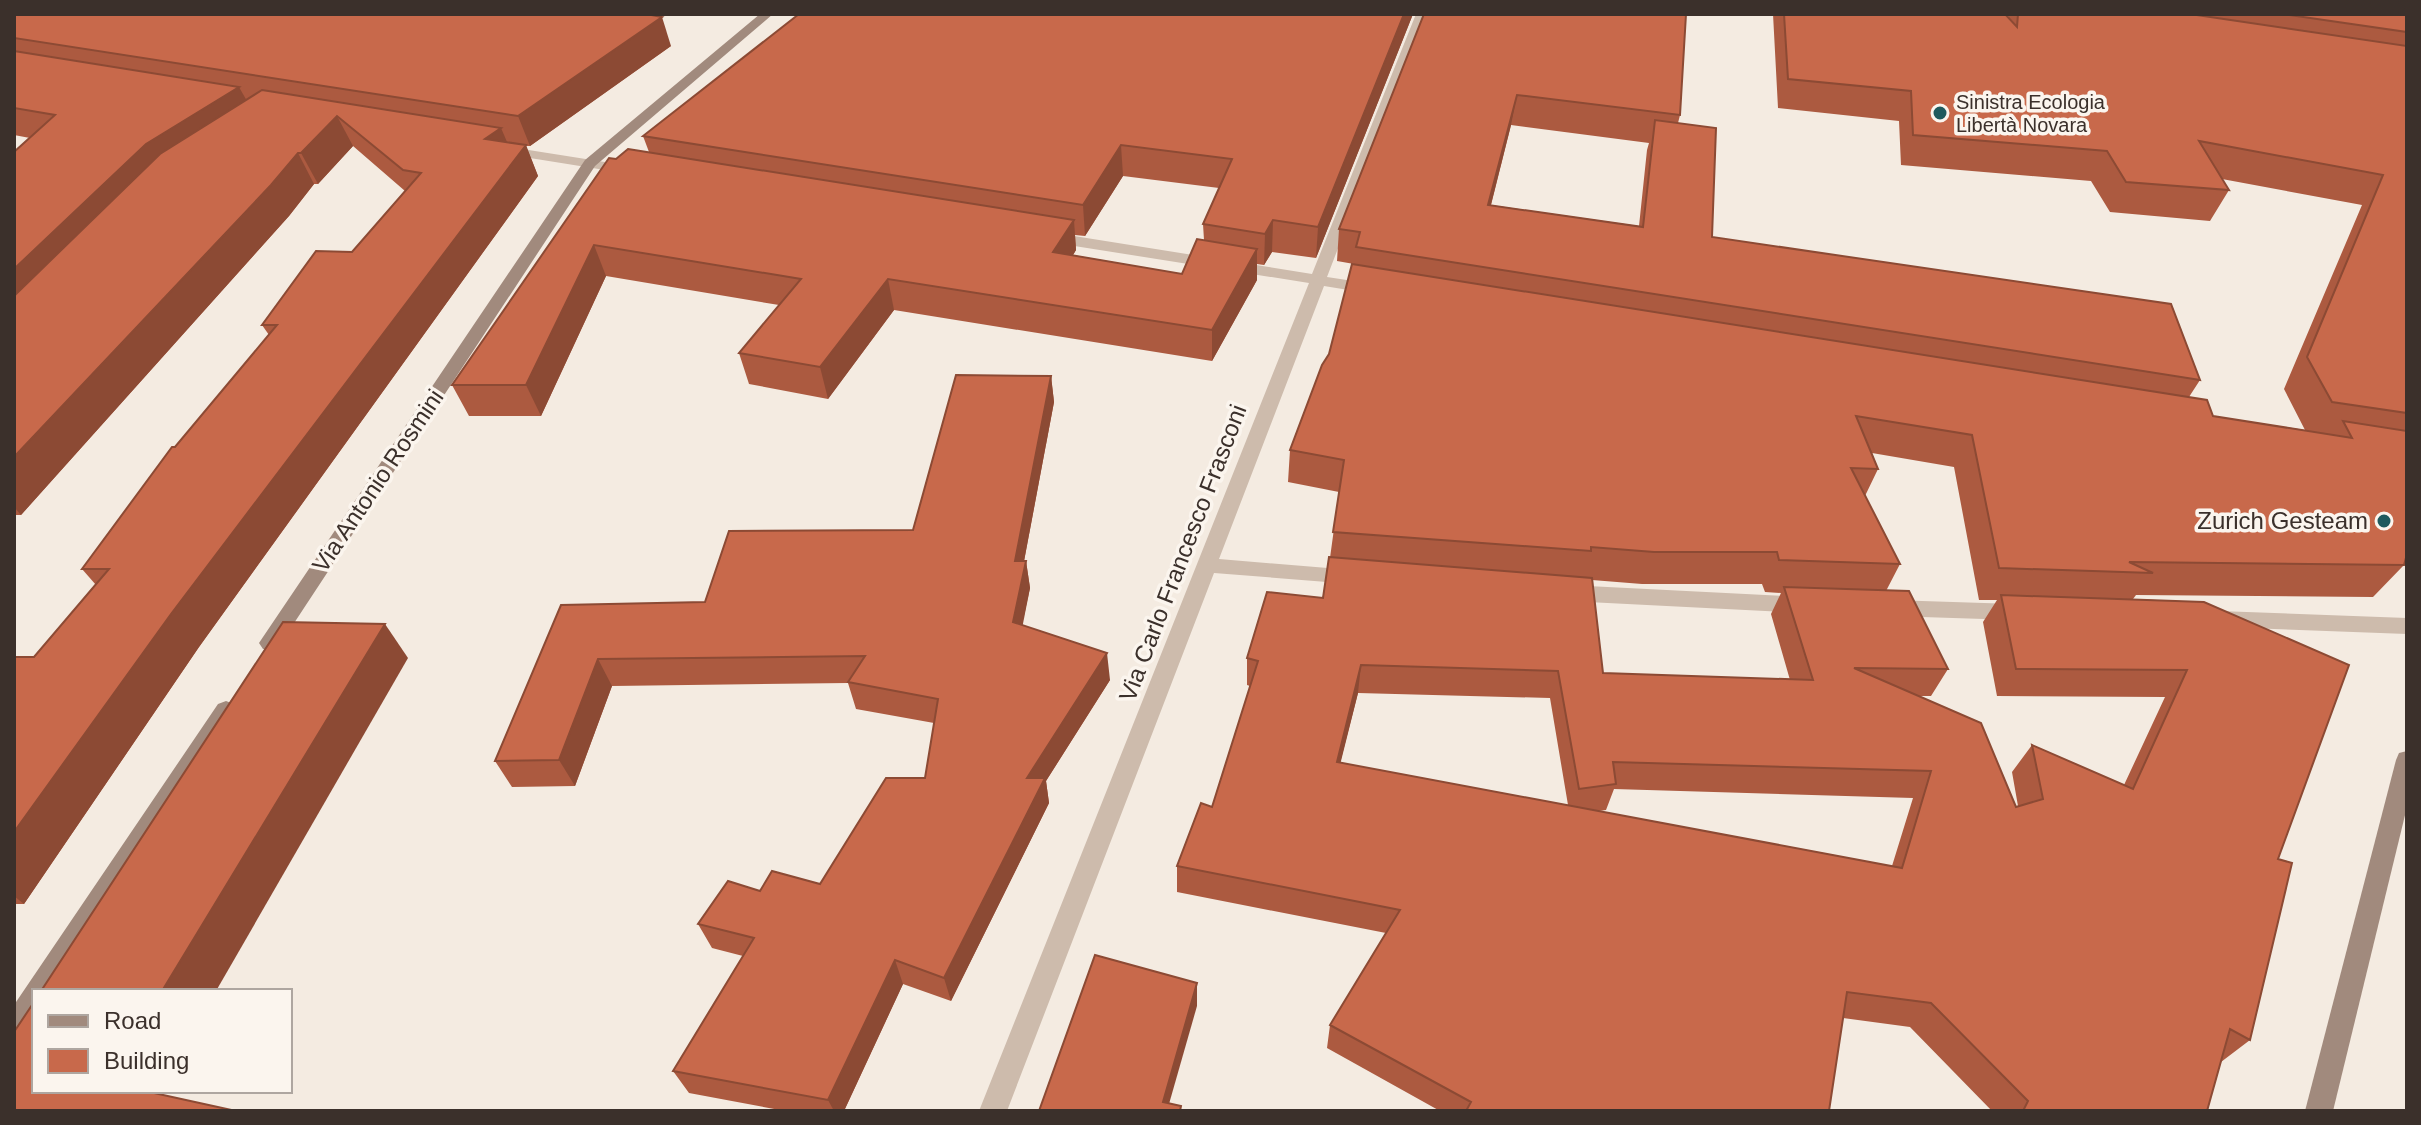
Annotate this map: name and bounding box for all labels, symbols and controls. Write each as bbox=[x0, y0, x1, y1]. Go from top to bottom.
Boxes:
place label: Sinistra Ecologia Libertà Novara bbox=[1956, 91, 2106, 136]
marker: Sinistra Ecologia Libertà Novara bbox=[1931, 104, 1949, 122]
street label: Via Antonio Rosmini bbox=[306, 384, 449, 577]
street label: Via Carlo Francesco Frasconi bbox=[1113, 401, 1252, 705]
place label: Zurich Gesteam bbox=[2197, 507, 2368, 534]
marker: Zurich Gesteam bbox=[2375, 512, 2393, 530]
legend bbox=[32, 989, 292, 1093]
text: Road bbox=[104, 1007, 161, 1034]
text: Building bbox=[104, 1047, 189, 1074]

